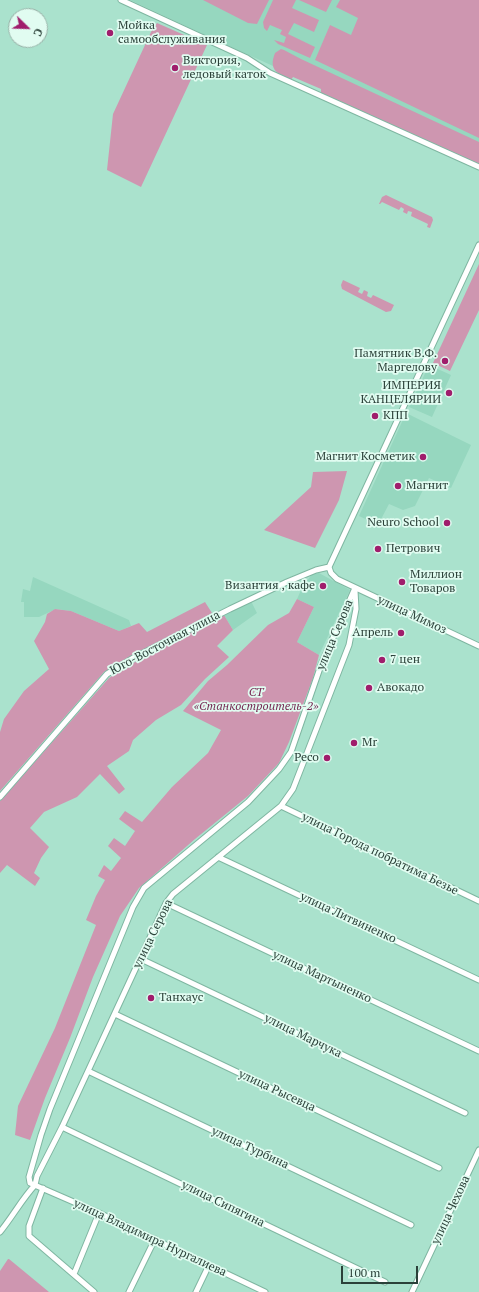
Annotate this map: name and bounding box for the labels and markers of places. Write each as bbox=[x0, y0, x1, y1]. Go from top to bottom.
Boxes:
place label: Мойка самообслуживания bbox=[118, 19, 226, 47]
marker: Мойка самообслуживания bbox=[105, 28, 115, 38]
place label: Виктория, ледовый каток bbox=[183, 54, 266, 82]
marker: Виктория, ледовый каток bbox=[170, 63, 180, 73]
place label: Памятник В.Ф. Маргелову bbox=[354, 347, 437, 375]
marker: Памятник В.Ф. Маргелову bbox=[440, 356, 450, 366]
place label: ИМПЕРИЯ КАНЦЕЛЯРИИ bbox=[360, 379, 441, 407]
marker: ИМПЕРИЯ КАНЦЕЛЯРИИ bbox=[444, 388, 454, 398]
place label: КПП bbox=[383, 409, 408, 423]
marker: КПП bbox=[370, 411, 380, 421]
place label: Магнит Косметик bbox=[316, 450, 415, 464]
marker: Магнит Косметик bbox=[418, 452, 428, 462]
place label: Магнит bbox=[406, 479, 448, 493]
marker: Магнит bbox=[393, 481, 403, 491]
place label: Neuro School bbox=[367, 516, 439, 530]
marker: Neuro School bbox=[442, 518, 452, 528]
place label: Петрович bbox=[386, 542, 440, 556]
marker: Петрович bbox=[373, 544, 383, 554]
place label: Миллион Товаров bbox=[410, 568, 462, 596]
marker: Миллион Товаров bbox=[397, 577, 407, 587]
place label: Византия , кафе bbox=[225, 579, 315, 593]
marker: Византия , кафе bbox=[318, 581, 328, 591]
place label: Апрель bbox=[352, 626, 393, 640]
marker: Апрель bbox=[396, 628, 406, 638]
place label: 7 цен bbox=[390, 653, 420, 667]
marker: 7 цен bbox=[377, 655, 387, 665]
place label: Авокадо bbox=[377, 681, 424, 695]
marker: Авокадо bbox=[364, 683, 374, 693]
place label: Mr bbox=[362, 736, 377, 750]
marker: Mr bbox=[349, 738, 359, 748]
place label: Ресо bbox=[294, 751, 319, 765]
marker: Ресо bbox=[322, 753, 332, 763]
place label: Танхаус bbox=[159, 991, 203, 1005]
marker: Танхаус bbox=[146, 993, 156, 1003]

